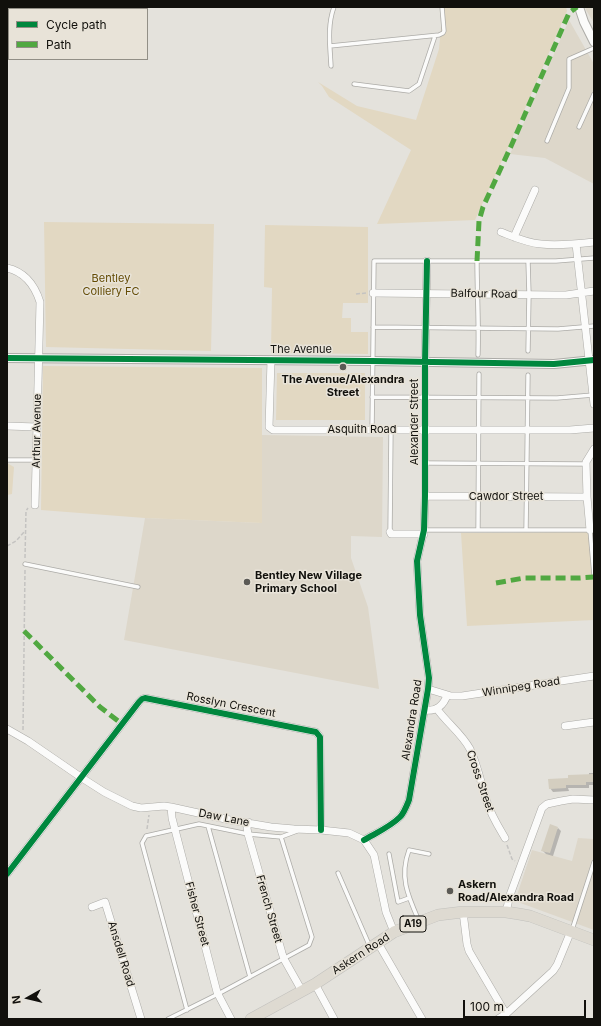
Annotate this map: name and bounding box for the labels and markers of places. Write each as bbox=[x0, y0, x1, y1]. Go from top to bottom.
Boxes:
marker: The Avenue/Alexandra Street bbox=[338, 362, 348, 372]
place label: The Avenue/Alexandra Street bbox=[282, 373, 404, 399]
place label: Bentley New Village Primary School bbox=[255, 569, 362, 595]
marker: Bentley New Village Primary School bbox=[242, 577, 252, 587]
place label: Askern Road/Alexandra Road bbox=[458, 878, 574, 904]
marker: Askern Road/Alexandra Road bbox=[445, 886, 455, 896]

